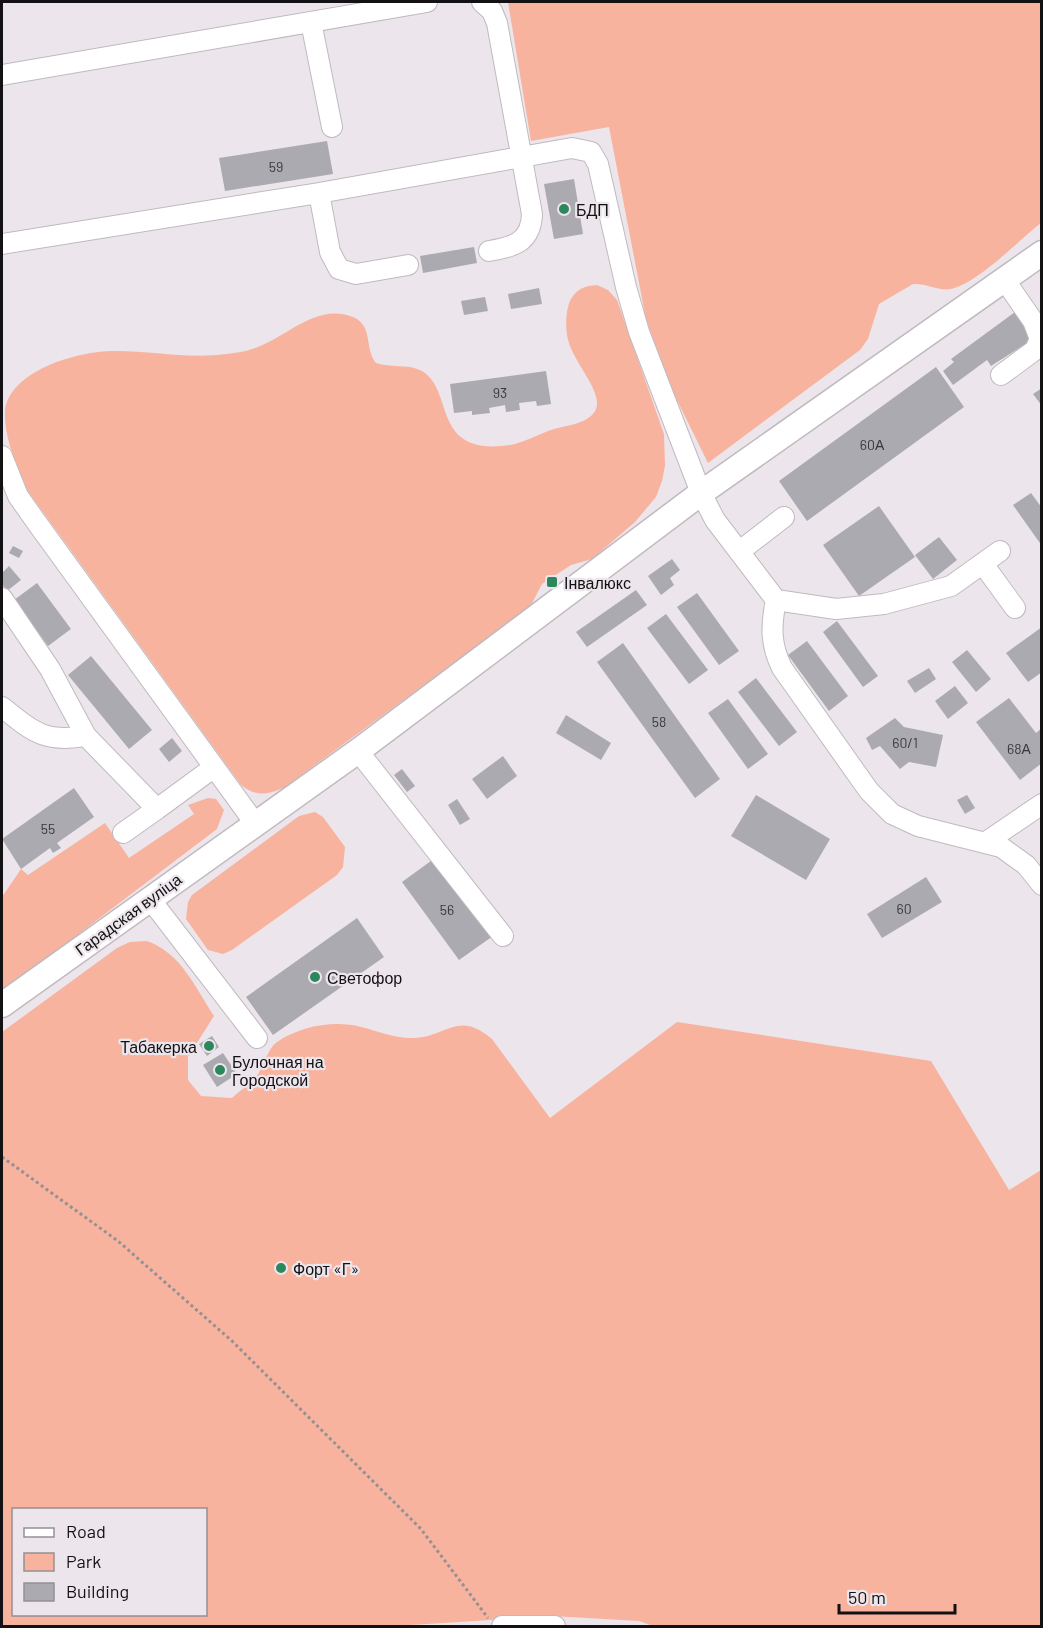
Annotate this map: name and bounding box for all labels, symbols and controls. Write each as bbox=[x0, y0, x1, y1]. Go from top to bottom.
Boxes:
house number: 59 bbox=[269, 158, 283, 175]
place label: БДП bbox=[576, 200, 609, 219]
marker: БДП bbox=[557, 202, 571, 216]
house number: 93 bbox=[493, 384, 507, 401]
house number: 60А bbox=[860, 436, 885, 453]
place label: Інвалюкс bbox=[564, 573, 631, 592]
marker: Інвалюкс bbox=[545, 575, 559, 589]
house number: 58 bbox=[652, 713, 666, 730]
house number: 60/1 bbox=[892, 734, 918, 751]
house number: 68А bbox=[1007, 740, 1032, 757]
house number: 55 bbox=[41, 820, 55, 837]
street label: Гарадская вуліца bbox=[71, 869, 185, 959]
house number: 60 bbox=[896, 900, 912, 917]
house number: 56 bbox=[440, 901, 454, 918]
place label: Светофор bbox=[327, 968, 402, 987]
marker: Светофор bbox=[308, 970, 322, 984]
place label: Табакерка bbox=[120, 1037, 197, 1056]
marker: Табакерка bbox=[202, 1039, 216, 1053]
place label: Булочная на Городской bbox=[232, 1052, 324, 1089]
marker: Булочная на Городской bbox=[213, 1063, 227, 1077]
place label: Форт «Г» bbox=[293, 1259, 359, 1278]
marker: Форт «Г» bbox=[274, 1261, 288, 1275]
legend bbox=[12, 1508, 207, 1616]
text: Road bbox=[66, 1520, 106, 1542]
text: Park bbox=[66, 1550, 101, 1572]
scale bar bbox=[839, 1577, 954, 1615]
text: Building bbox=[66, 1580, 129, 1602]
text: 50 m bbox=[848, 1586, 886, 1608]

